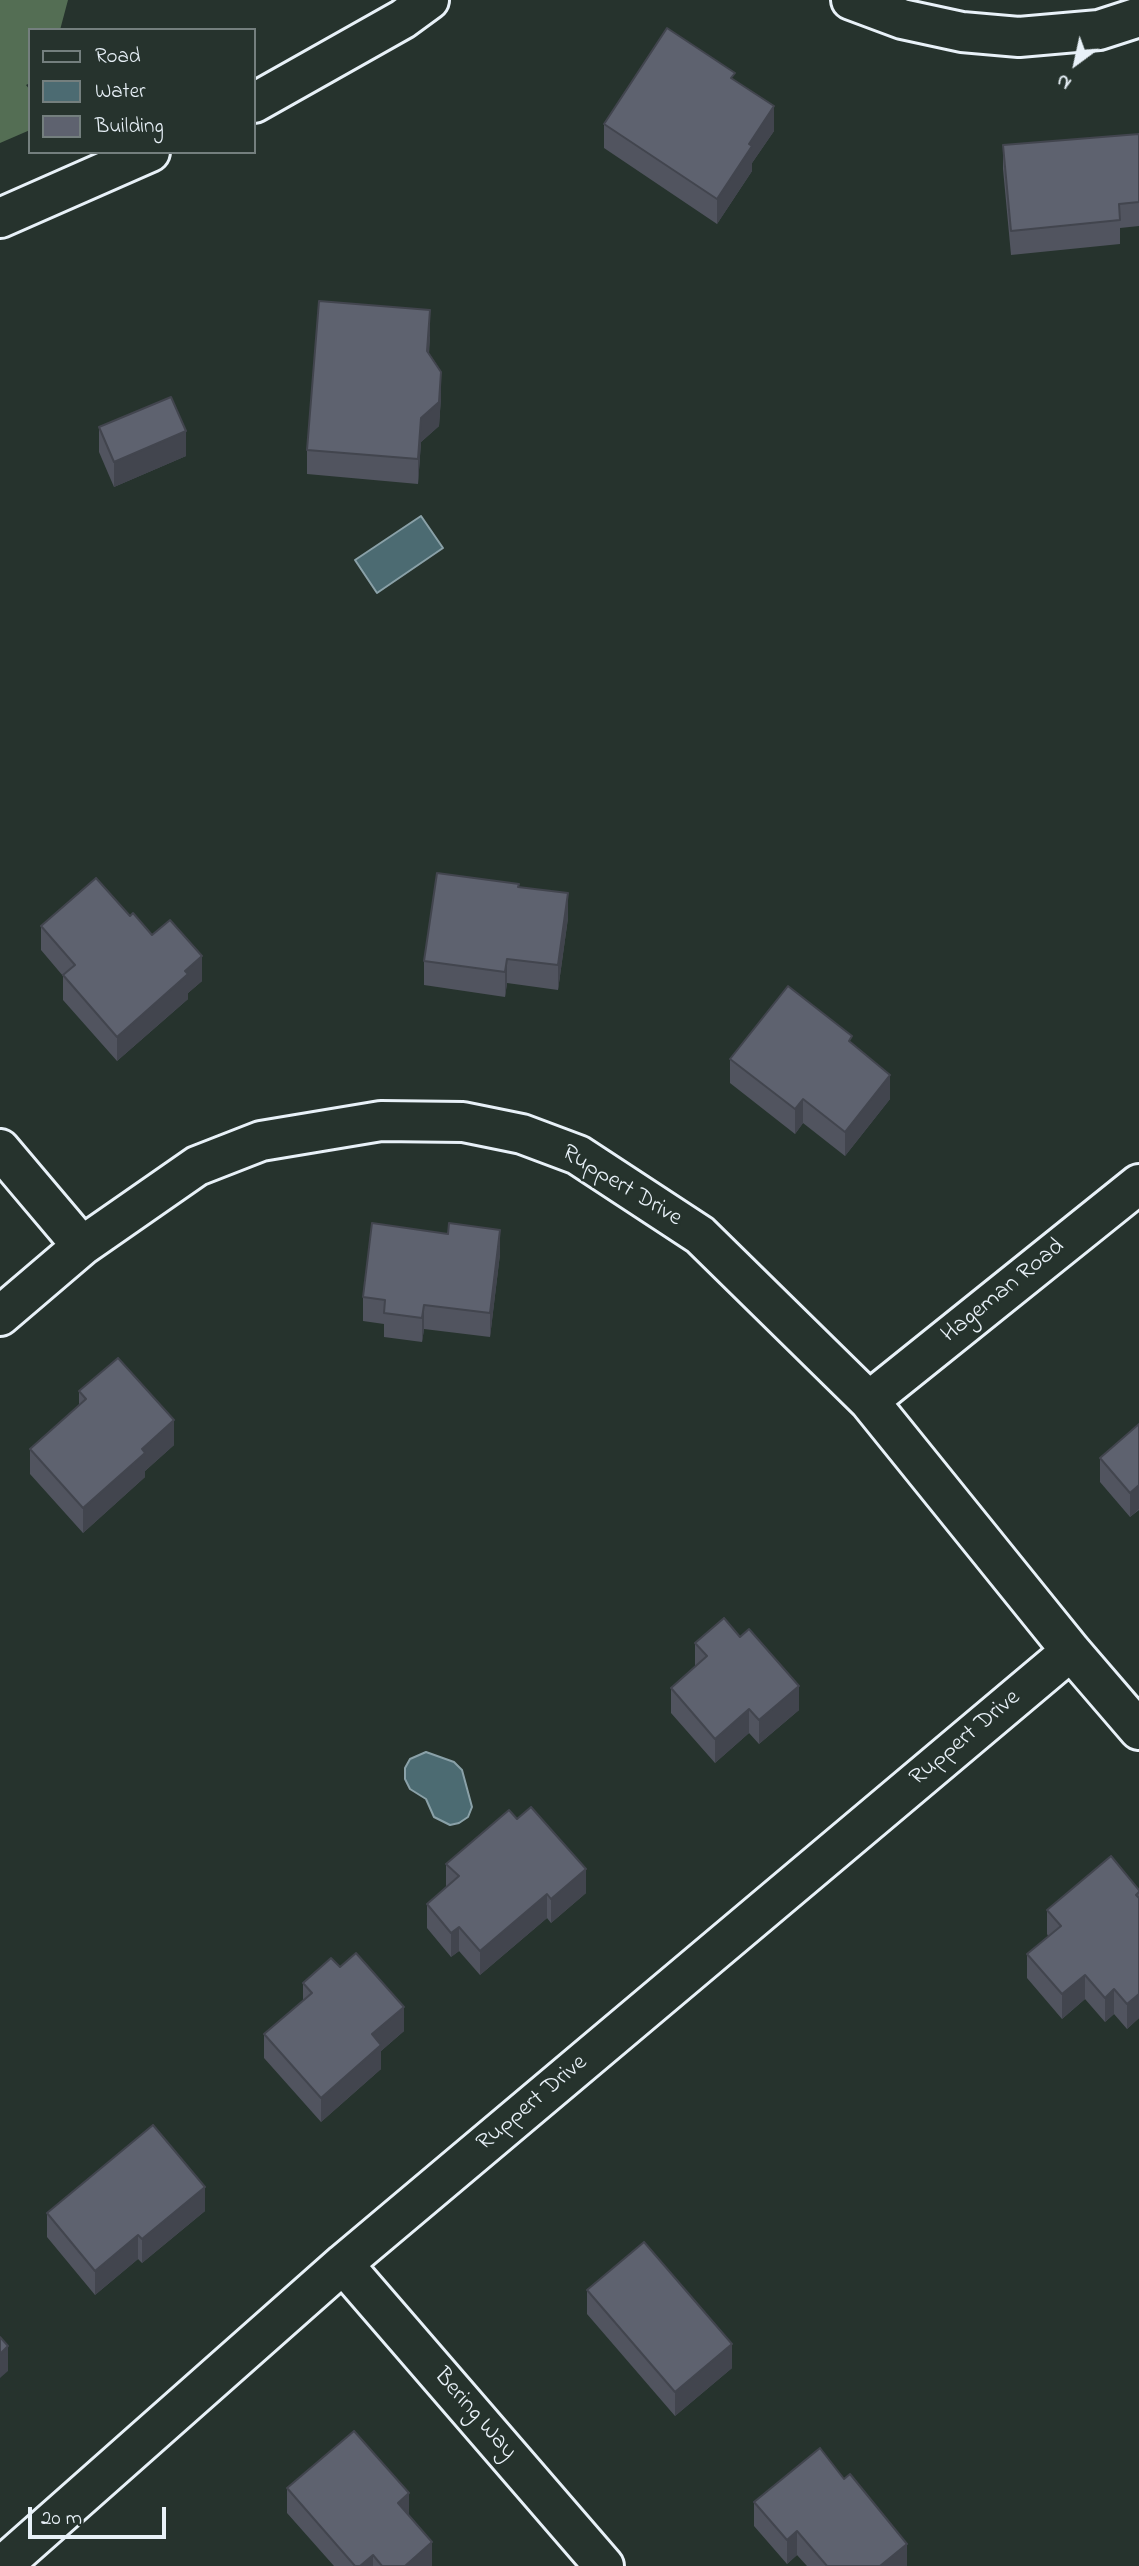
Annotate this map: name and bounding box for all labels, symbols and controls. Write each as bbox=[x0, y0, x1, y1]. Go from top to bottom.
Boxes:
legend bbox=[28, 28, 256, 154]
north arrow bbox=[1041, 28, 1111, 98]
text: Road bbox=[95, 42, 141, 72]
text: N bbox=[1052, 66, 1077, 96]
text: Water bbox=[95, 77, 146, 107]
text: Building bbox=[95, 112, 164, 142]
street label: Ruppert Drive bbox=[556, 1140, 686, 1234]
street label: Hageman Road bbox=[937, 1234, 1071, 1350]
street label: Ruppert Drive bbox=[905, 1684, 1027, 1794]
street label: Ruppert Drive bbox=[472, 2049, 594, 2159]
street label: Bering Way bbox=[426, 2363, 522, 2467]
scale bar bbox=[32, 2492, 170, 2536]
text: 20 m bbox=[41, 2504, 82, 2534]

